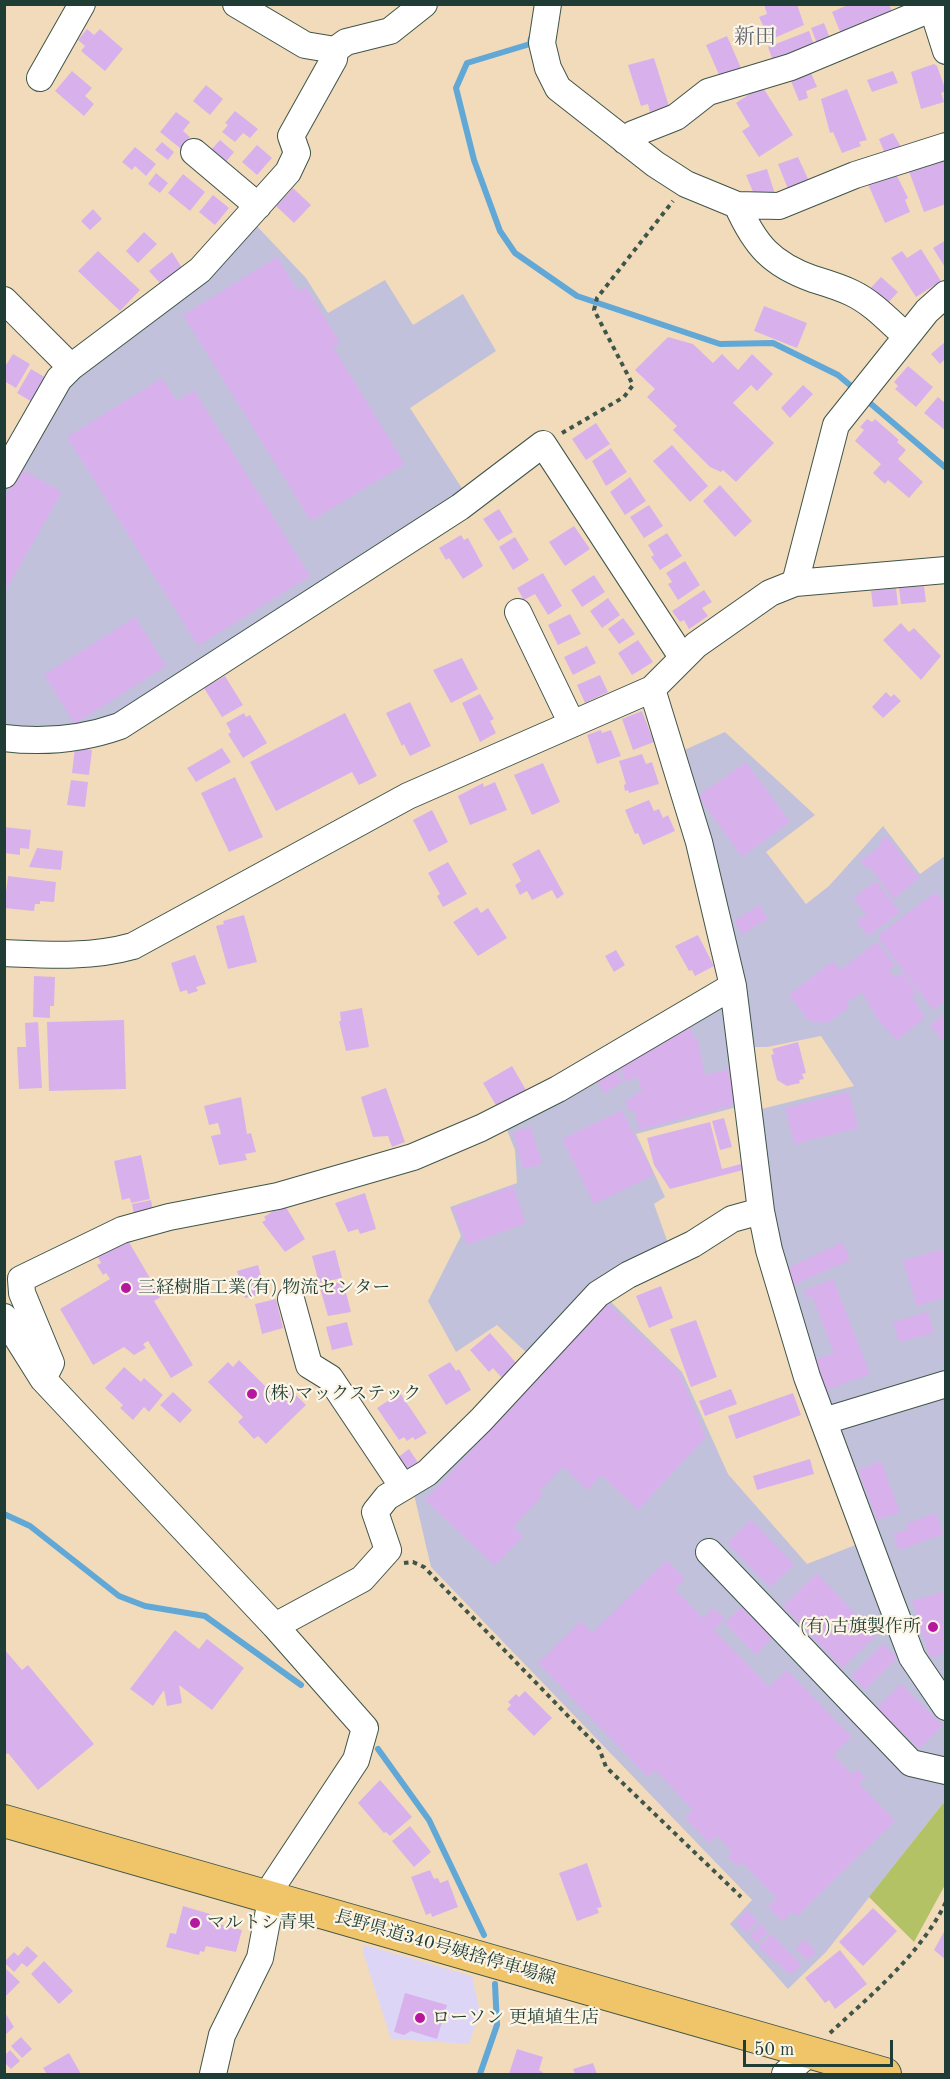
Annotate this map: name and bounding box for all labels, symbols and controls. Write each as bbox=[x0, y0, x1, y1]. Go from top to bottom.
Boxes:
district label: 新田 bbox=[734, 24, 776, 50]
place label: 三経樹脂工業(有) 物流センター bbox=[138, 1277, 390, 1299]
marker: 三経樹脂工業(有) 物流センター bbox=[119, 1281, 133, 1295]
place label: (株)マックステック bbox=[264, 1383, 421, 1405]
marker: (株)マックステック bbox=[245, 1387, 259, 1401]
place label: (有)古旗製作所 bbox=[800, 1616, 921, 1638]
marker: (有)古旗製作所 bbox=[926, 1620, 940, 1634]
street label: 長野県道340号姨捨停車場線 bbox=[332, 1906, 558, 1990]
place label: マルトシ青果 bbox=[207, 1912, 315, 1934]
marker: マルトシ青果 bbox=[188, 1916, 202, 1930]
place label: ローソン 更埴埴生店 bbox=[432, 2007, 599, 2029]
marker: ローソン 更埴埴生店 bbox=[413, 2011, 427, 2025]
scale bar bbox=[746, 2028, 896, 2066]
text: 50 m bbox=[754, 2041, 794, 2059]

